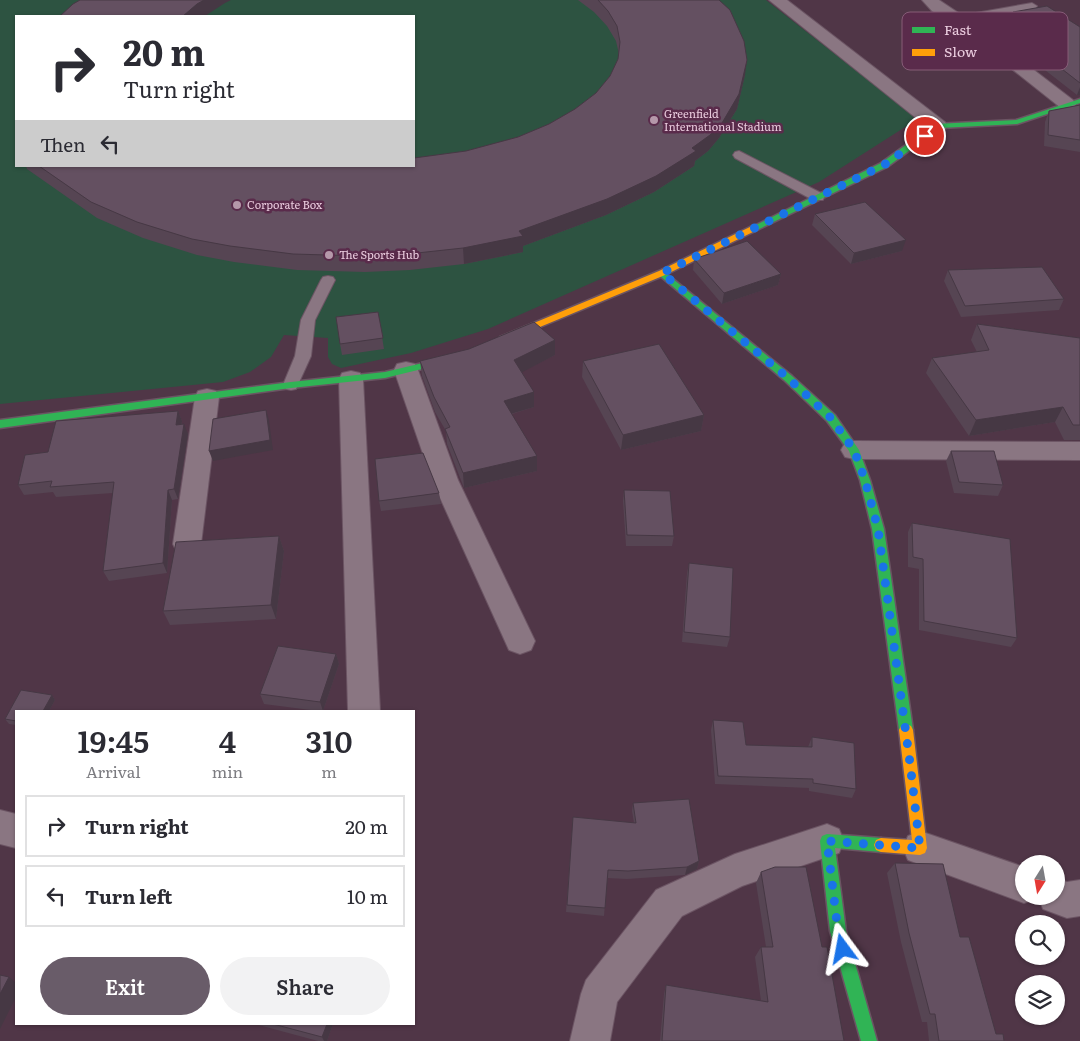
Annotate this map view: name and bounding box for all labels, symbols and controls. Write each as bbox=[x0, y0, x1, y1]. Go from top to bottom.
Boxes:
legend bbox=[902, 12, 1068, 70]
text: Fast bbox=[944, 19, 972, 39]
text: 20 m bbox=[123, 25, 205, 77]
icon: right bbox=[40, 35, 105, 100]
text: Slow bbox=[944, 41, 977, 61]
text: Turn right bbox=[123, 72, 235, 105]
place label: Greenfield International Stadium bbox=[664, 105, 782, 134]
marker: Greenfield International Stadium bbox=[648, 114, 660, 126]
pin bbox=[904, 115, 946, 157]
icon: arrive bbox=[911, 122, 939, 150]
text: Then bbox=[40, 130, 86, 158]
icon: left bbox=[96, 130, 124, 158]
place label: Corporate Box bbox=[247, 196, 323, 212]
marker: Corporate Box bbox=[231, 199, 243, 211]
place label: The Sports Hub bbox=[339, 246, 419, 262]
marker: The Sports Hub bbox=[323, 249, 335, 261]
text: 19:45 bbox=[78, 718, 149, 762]
text: 4 bbox=[219, 718, 236, 762]
text: 310 bbox=[306, 718, 352, 762]
text: Arrival bbox=[86, 759, 141, 783]
text: min bbox=[212, 759, 243, 783]
text: m bbox=[321, 759, 337, 783]
icon: right bbox=[42, 812, 70, 840]
text: Turn right bbox=[85, 812, 189, 840]
text: 20 m bbox=[345, 812, 388, 840]
north arrow bbox=[1015, 855, 1065, 905]
map controls bbox=[1015, 855, 1065, 1025]
icon: left bbox=[42, 882, 70, 910]
text: Turn left bbox=[85, 882, 172, 910]
text: 10 m bbox=[347, 882, 388, 910]
button: search bbox=[1015, 915, 1065, 965]
position arrow bbox=[816, 922, 868, 974]
button: Exit bbox=[40, 957, 210, 1015]
button: Share bbox=[220, 957, 390, 1015]
button: layers bbox=[1015, 975, 1065, 1025]

